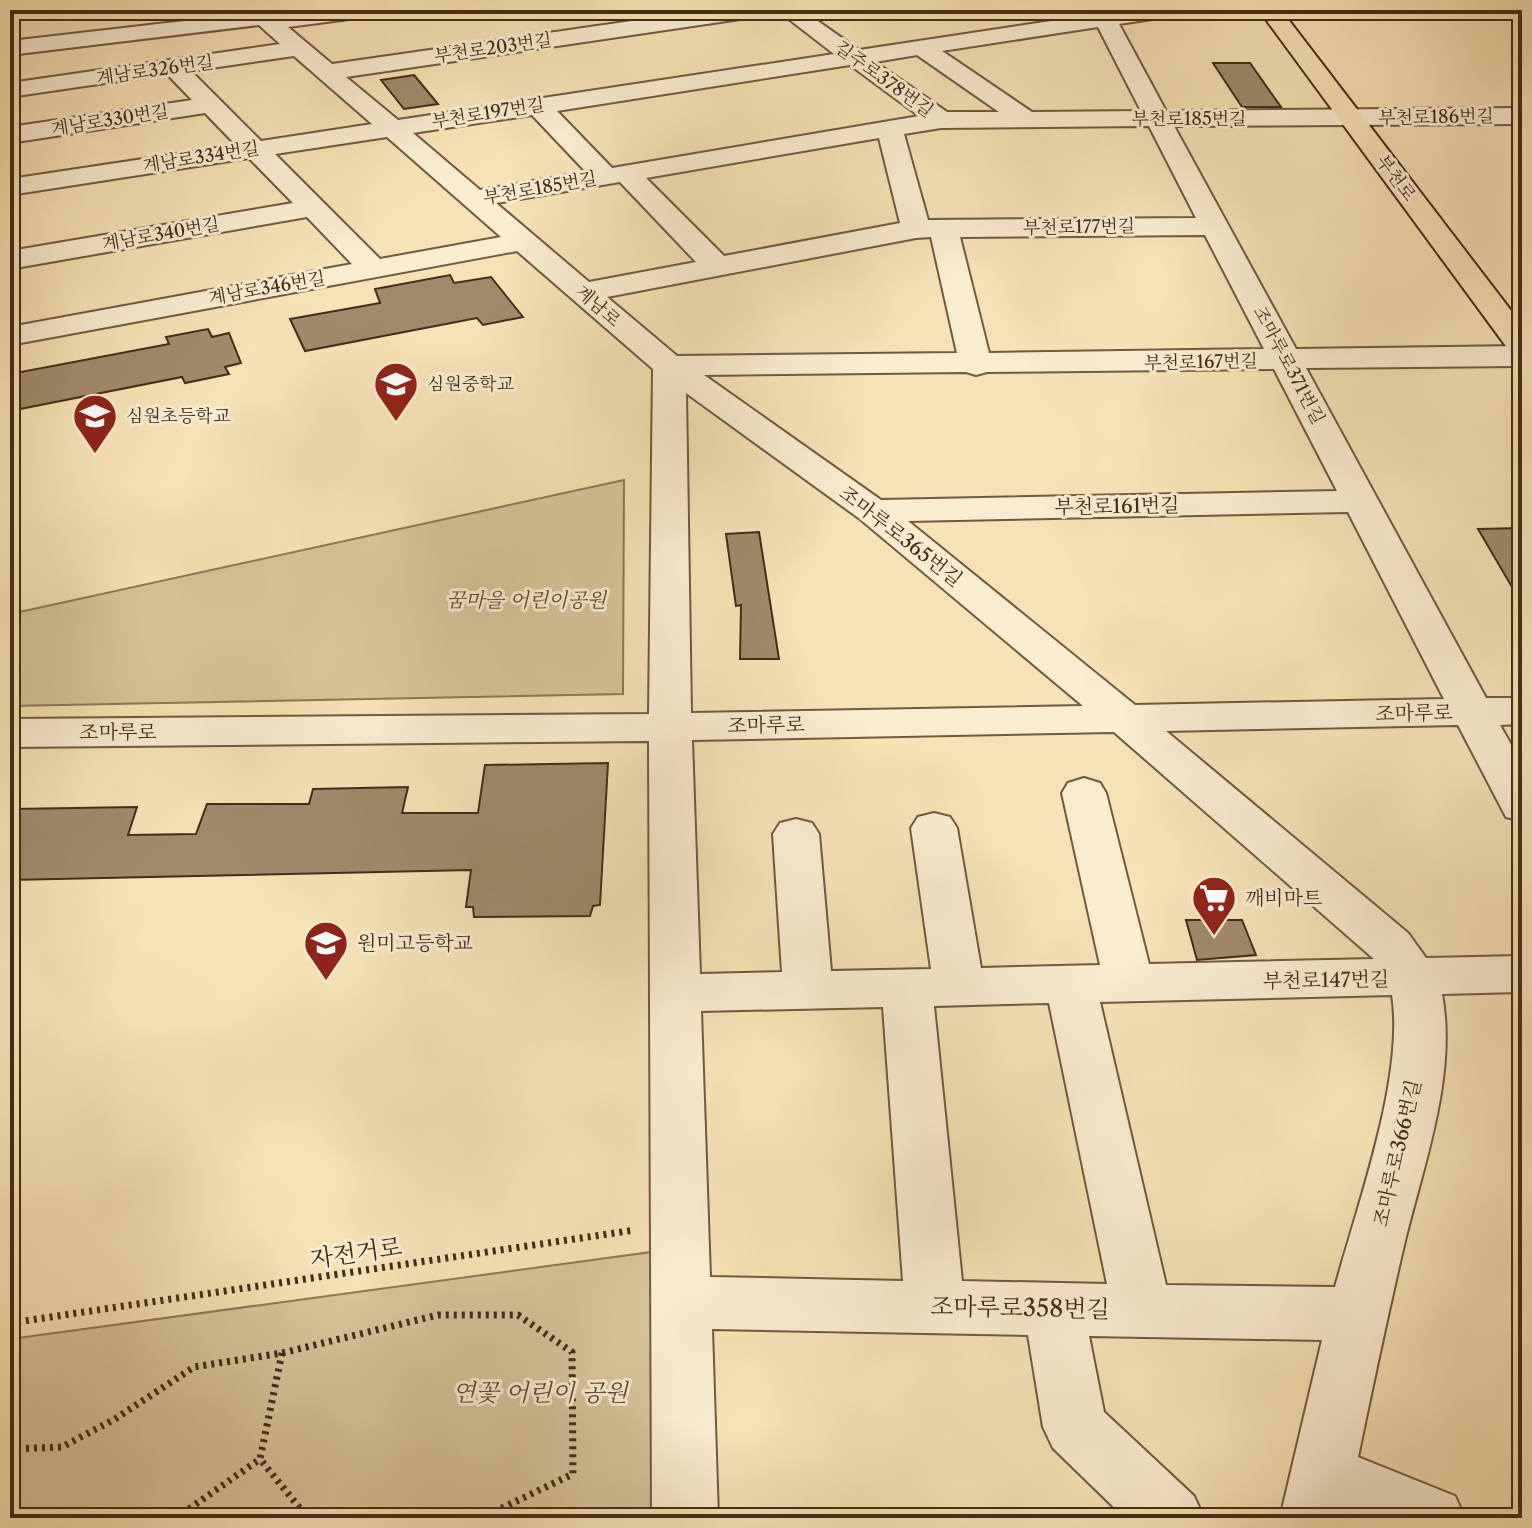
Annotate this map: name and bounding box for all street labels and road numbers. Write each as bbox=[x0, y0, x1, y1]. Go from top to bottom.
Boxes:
street label: 부천로203번길 bbox=[433, 29, 553, 67]
street label: 길주로378번길 bbox=[830, 36, 938, 122]
street label: 계남로326번길 bbox=[95, 51, 215, 89]
street label: 부천로197번길 bbox=[430, 93, 546, 133]
street label: 계남로330번길 bbox=[50, 100, 170, 140]
street label: 부천로186번길 bbox=[1378, 105, 1494, 129]
street label: 부천로185번길 bbox=[1132, 108, 1246, 130]
street label: 계남로334번길 bbox=[141, 137, 261, 177]
street label: 부천로 bbox=[1372, 151, 1420, 205]
street label: 부천로185번길 bbox=[481, 167, 599, 209]
street label: 계남로340번길 bbox=[101, 213, 221, 255]
street label: 부천로177번길 bbox=[1023, 215, 1135, 239]
street label: 계남로346번길 bbox=[207, 267, 327, 309]
street label: 계남로 bbox=[571, 281, 625, 331]
street label: 조마루로371번길 bbox=[1249, 302, 1329, 428]
street label: 부천로167번길 bbox=[1144, 350, 1258, 374]
street label: 조마루로365번길 bbox=[835, 481, 967, 591]
street label: 부천로161번길 bbox=[1054, 493, 1180, 519]
street label: 조마루로 bbox=[1375, 700, 1453, 726]
street label: 조마루로 bbox=[727, 712, 805, 738]
street label: 조마루로 bbox=[79, 720, 157, 744]
street label: 부천로147번길 bbox=[1263, 967, 1389, 993]
street label: 조마루로366번길 bbox=[1368, 1077, 1426, 1229]
street label: 자전거로 bbox=[308, 1232, 404, 1273]
street label: 조마루로358번길 bbox=[930, 1291, 1110, 1324]

